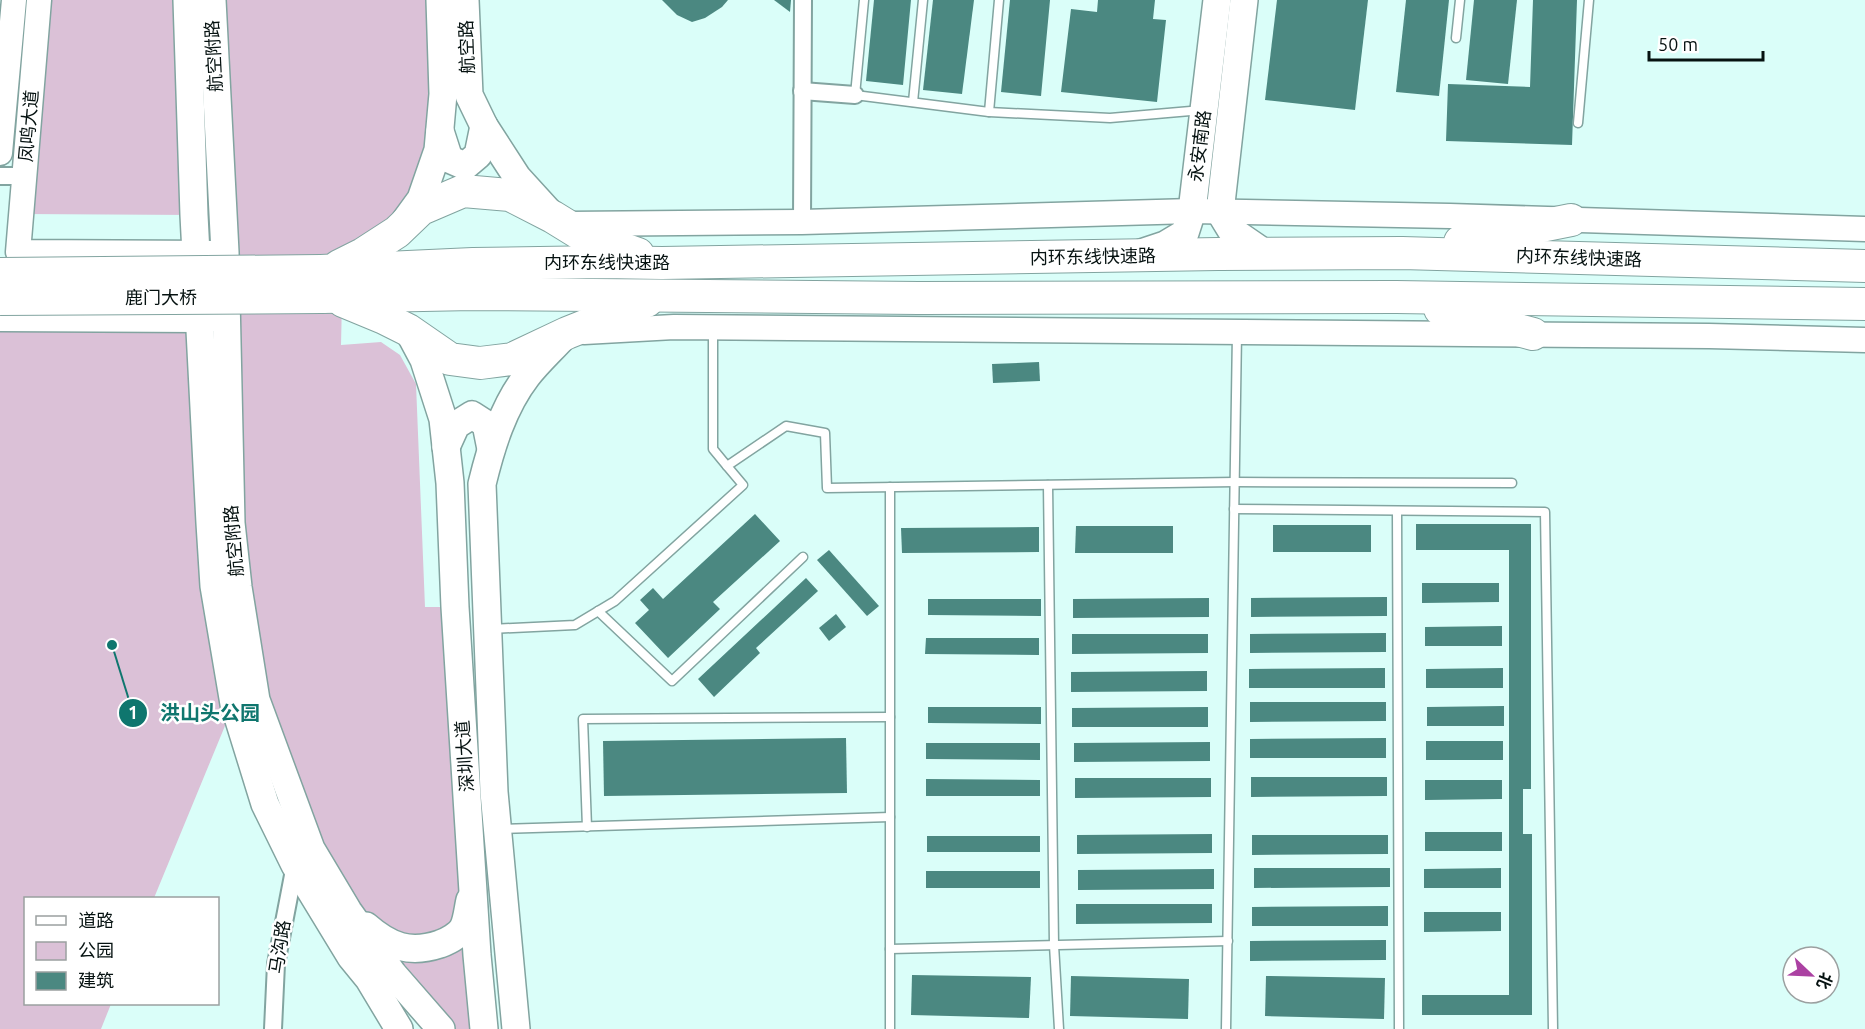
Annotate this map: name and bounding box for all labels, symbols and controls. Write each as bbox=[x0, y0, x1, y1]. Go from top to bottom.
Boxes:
street label: 航空附路 bbox=[201, 20, 225, 93]
street label: 航空路 bbox=[455, 20, 477, 74]
scale bar bbox=[1649, 24, 1763, 62]
text: 50 m bbox=[1658, 34, 1698, 54]
street label: 凤鸣大道 bbox=[15, 89, 41, 163]
street label: 永安南路 bbox=[1185, 109, 1213, 183]
street label: 内环东线快速路 bbox=[1030, 245, 1156, 267]
street label: 内环东线快速路 bbox=[1516, 245, 1642, 269]
street label: 内环东线快速路 bbox=[544, 252, 670, 272]
street label: 鹿门大桥 bbox=[125, 287, 197, 307]
street label: 航空附路 bbox=[220, 504, 246, 578]
callout: 洪山头公园 bbox=[118, 694, 272, 732]
text: 洪山头公园 bbox=[160, 701, 260, 724]
text: 1 bbox=[128, 702, 138, 722]
street label: 深圳大道 bbox=[452, 719, 476, 793]
legend bbox=[24, 897, 219, 1005]
text: 道路 bbox=[78, 910, 114, 930]
street label: 马沟路 bbox=[265, 919, 293, 975]
text: 公园 bbox=[78, 940, 114, 960]
north arrow bbox=[1781, 945, 1841, 1005]
text: 建筑 bbox=[78, 970, 114, 990]
text: 北 bbox=[1813, 970, 1836, 992]

